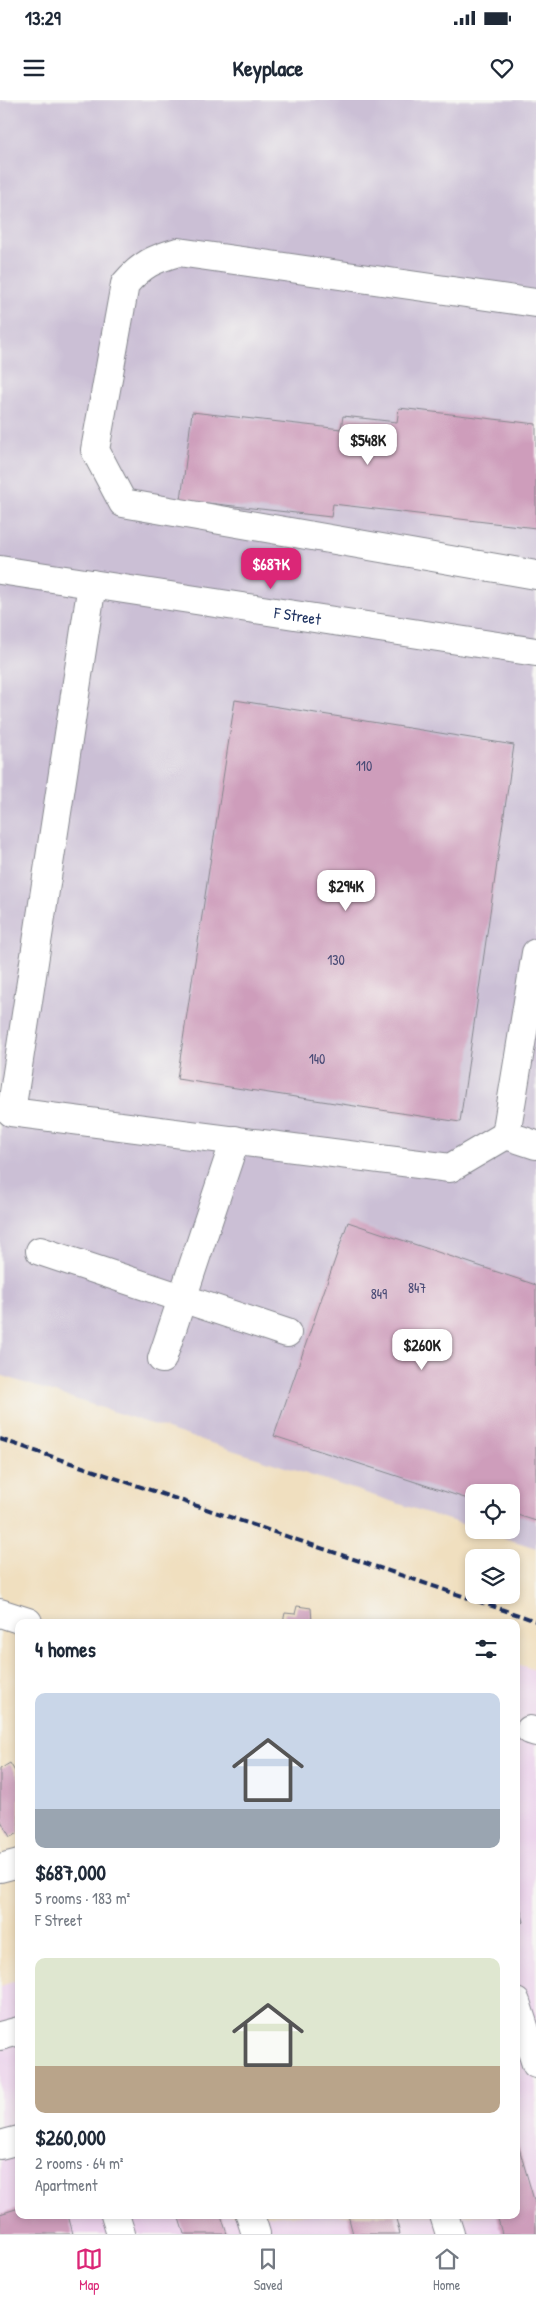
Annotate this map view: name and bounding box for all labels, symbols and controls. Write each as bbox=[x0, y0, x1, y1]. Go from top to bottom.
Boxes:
text: 13:29 bbox=[25, 5, 61, 31]
text: Keyplace bbox=[233, 53, 303, 83]
icon: menu bbox=[20, 54, 48, 82]
icon: heart bbox=[488, 54, 516, 82]
pin: $548K bbox=[333, 424, 403, 466]
text: $548K bbox=[350, 429, 386, 451]
pin: $687K bbox=[236, 548, 306, 590]
text: $687K bbox=[252, 553, 290, 575]
street label: F Street bbox=[272, 601, 323, 630]
house number: 110 bbox=[356, 756, 372, 775]
pin: $294K bbox=[311, 870, 381, 912]
text: $294K bbox=[328, 875, 364, 897]
house number: 130 bbox=[327, 950, 345, 969]
house number: 140 bbox=[309, 1049, 325, 1068]
house number: 847 bbox=[408, 1278, 426, 1297]
house number: 849 bbox=[371, 1284, 387, 1303]
pin: $260K bbox=[387, 1328, 457, 1371]
text: $260K bbox=[403, 1334, 441, 1356]
map controls bbox=[465, 1484, 520, 1604]
button: locate bbox=[465, 1484, 520, 1539]
button: layers bbox=[465, 1549, 520, 1604]
text: 4 homes bbox=[35, 1635, 96, 1664]
icon: filters bbox=[472, 1635, 500, 1663]
icon: home bbox=[223, 1725, 313, 1815]
text: $687,000 bbox=[35, 1858, 106, 1887]
text: 5 rooms · 183 m² bbox=[35, 1887, 130, 1909]
text: F Street bbox=[35, 1909, 82, 1931]
icon: home bbox=[223, 1990, 313, 2080]
text: $260,000 bbox=[35, 2123, 106, 2152]
text: 2 rooms · 64 m² bbox=[35, 2152, 123, 2174]
text: Apartment bbox=[35, 2174, 98, 2196]
tab: Map bbox=[75, 2245, 103, 2294]
tab: Saved bbox=[254, 2245, 282, 2294]
tab: Home bbox=[433, 2245, 461, 2294]

